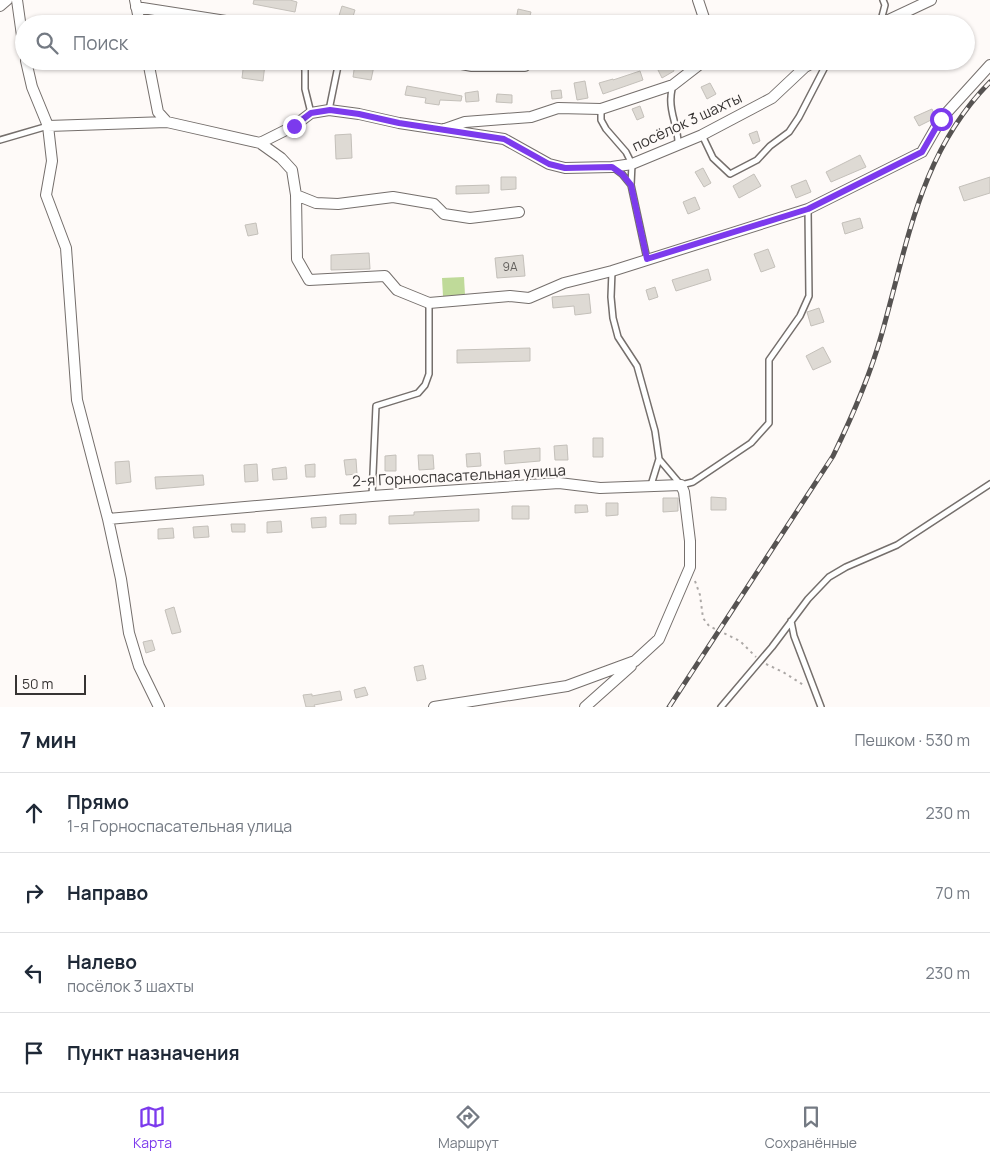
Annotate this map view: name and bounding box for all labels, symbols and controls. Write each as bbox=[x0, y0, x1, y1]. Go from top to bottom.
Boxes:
search box bbox=[15, 15, 975, 70]
icon: search bbox=[33, 29, 61, 57]
text: Поиск bbox=[73, 30, 128, 56]
street label: посёлок 3 шахты bbox=[628, 87, 745, 156]
route start bbox=[930, 108, 953, 131]
route end bbox=[283, 115, 306, 138]
house number: 9А bbox=[502, 258, 518, 275]
street label: 2-я Горноспасательная улица bbox=[352, 459, 566, 492]
scale bar bbox=[15, 672, 86, 695]
text: 50 m bbox=[22, 674, 53, 693]
text: 7 мин bbox=[20, 726, 76, 754]
text: Пешком · 530 m bbox=[855, 729, 970, 751]
text: Прямо bbox=[67, 789, 129, 815]
icon: ahead bbox=[20, 799, 48, 827]
text: 230 m bbox=[926, 802, 970, 824]
text: 1-я Горноспасательная улица bbox=[67, 815, 292, 837]
icon: right bbox=[20, 879, 48, 907]
text: Направо bbox=[67, 880, 148, 906]
text: 70 m bbox=[935, 882, 970, 904]
text: Налево bbox=[67, 949, 137, 975]
icon: left bbox=[20, 959, 48, 987]
text: 230 m bbox=[926, 962, 970, 984]
text: посёлок 3 шахты bbox=[67, 975, 194, 997]
icon: arrive bbox=[20, 1039, 48, 1067]
text: Пункт назначения bbox=[67, 1040, 240, 1066]
tab: Карта bbox=[133, 1103, 172, 1152]
tab: Маршрут bbox=[438, 1103, 499, 1152]
tab: Сохранённые bbox=[765, 1103, 857, 1152]

